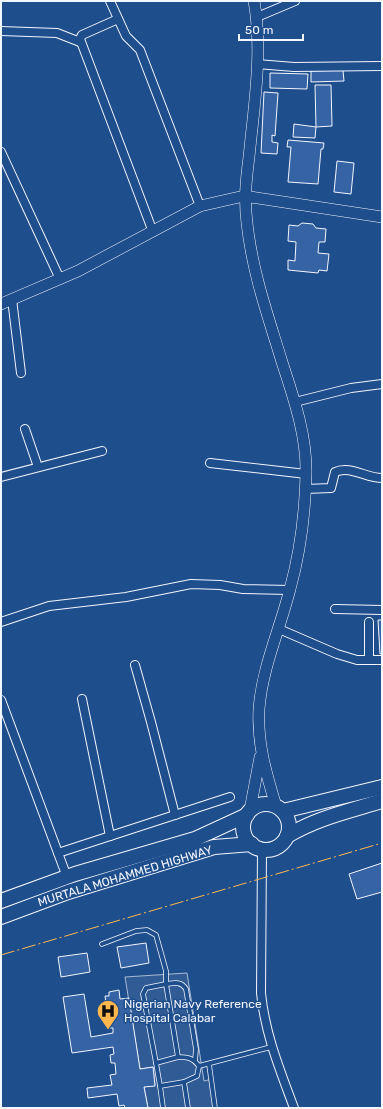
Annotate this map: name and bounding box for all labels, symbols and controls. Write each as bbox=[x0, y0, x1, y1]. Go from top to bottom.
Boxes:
scale bar bbox=[239, 16, 303, 42]
text: 50 m bbox=[245, 23, 273, 37]
street label: MURTALA MOHAMMED HIGHWAY bbox=[36, 843, 214, 909]
place label: Nigerian Navy Reference Hospital Calabar bbox=[124, 997, 262, 1025]
hospital icon: Nigerian Navy Reference Hospital Calabar bbox=[95, 998, 121, 1031]

